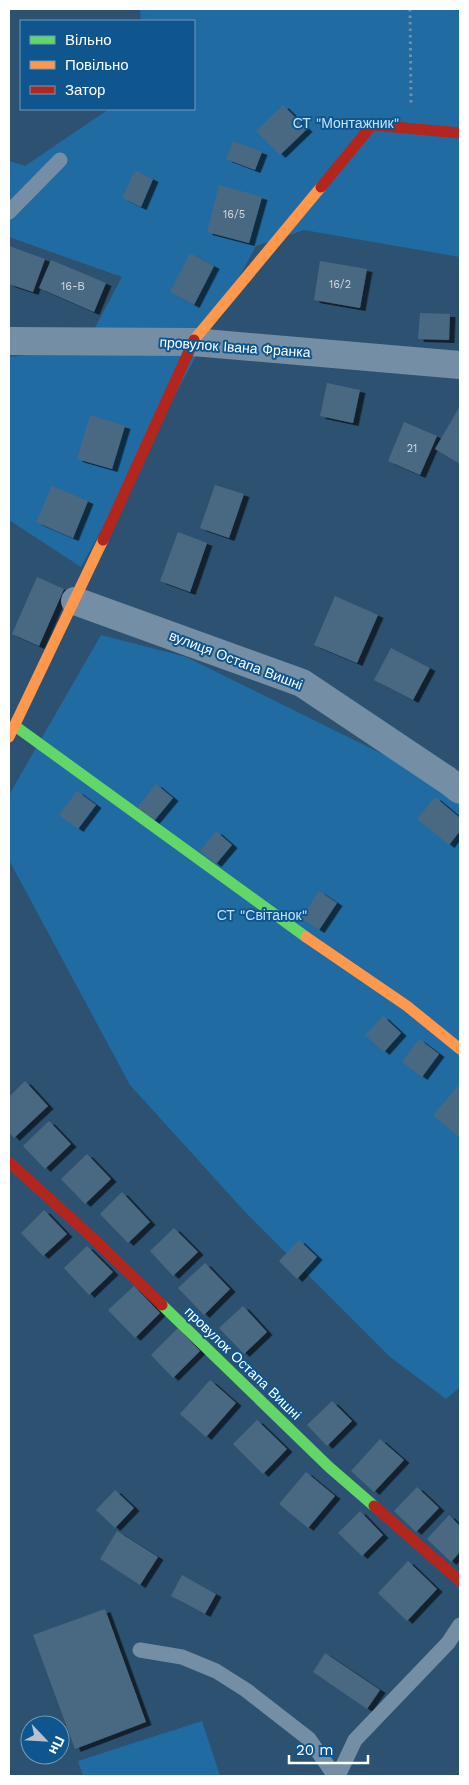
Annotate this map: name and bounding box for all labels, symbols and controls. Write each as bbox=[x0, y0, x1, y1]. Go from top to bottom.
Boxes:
legend bbox=[20, 20, 195, 110]
text: Вільно bbox=[65, 31, 112, 49]
text: Повільно bbox=[65, 56, 129, 74]
text: Затор bbox=[65, 81, 105, 99]
park label: СТ "Монтажник" bbox=[293, 115, 399, 131]
house number: 16/5 bbox=[223, 208, 245, 221]
house number: 16/2 bbox=[329, 278, 351, 291]
house number: 16-В bbox=[61, 280, 85, 293]
street label: провулок Івана Франка bbox=[159, 334, 311, 360]
house number: 21 bbox=[407, 442, 417, 455]
street label: вулиця Остапа Вишні bbox=[167, 627, 305, 693]
park label: СТ "Світанок" bbox=[217, 907, 307, 923]
street label: провулок Остапа Вишні bbox=[182, 1303, 304, 1423]
north arrow bbox=[20, 1715, 70, 1765]
scale bar bbox=[289, 1732, 368, 1764]
text: Пн bbox=[46, 1734, 68, 1757]
text: 20 m bbox=[296, 1741, 334, 1759]

